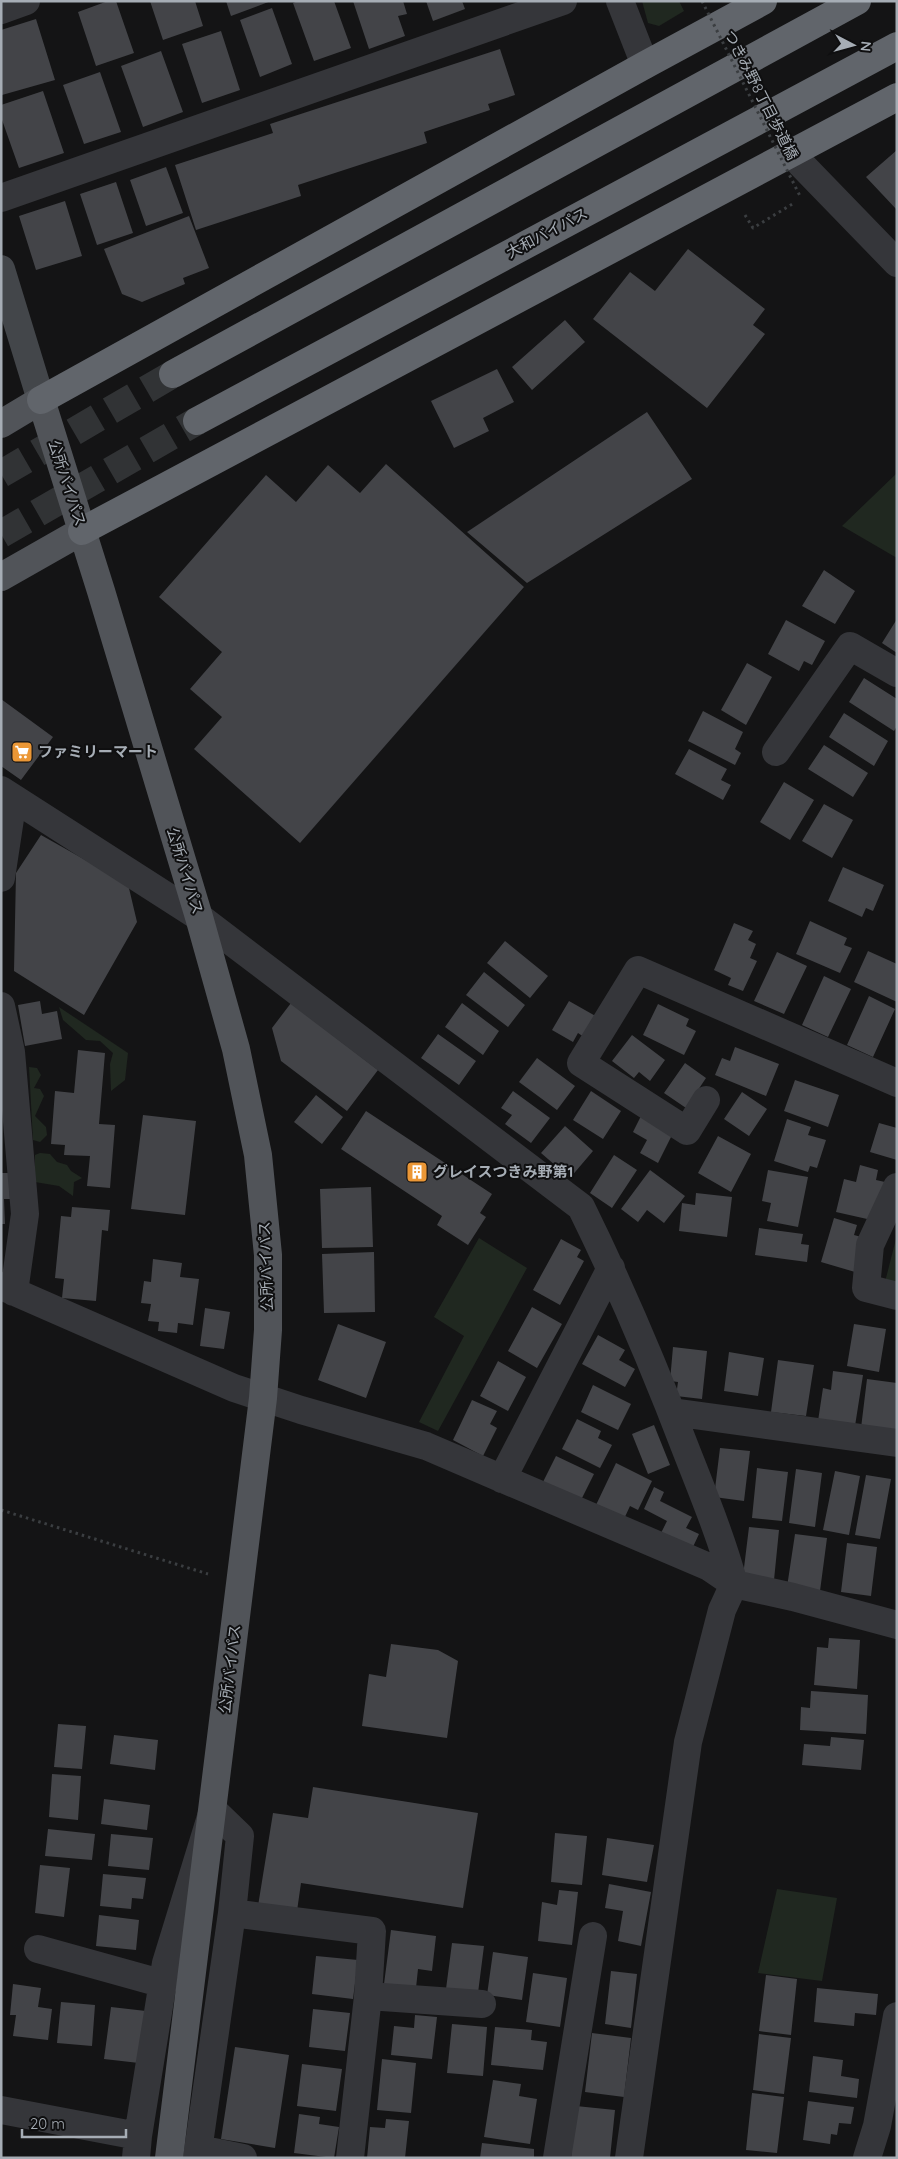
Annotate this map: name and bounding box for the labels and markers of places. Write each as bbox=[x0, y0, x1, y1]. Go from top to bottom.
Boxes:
supermarket icon: ファミリーマート bbox=[10, 740, 34, 764]
place label: ファミリーマート bbox=[38, 742, 158, 761]
building icon: グレイスつきみ野第1 bbox=[405, 1160, 429, 1184]
place label: グレイスつきみ野第1 bbox=[433, 1162, 573, 1181]

